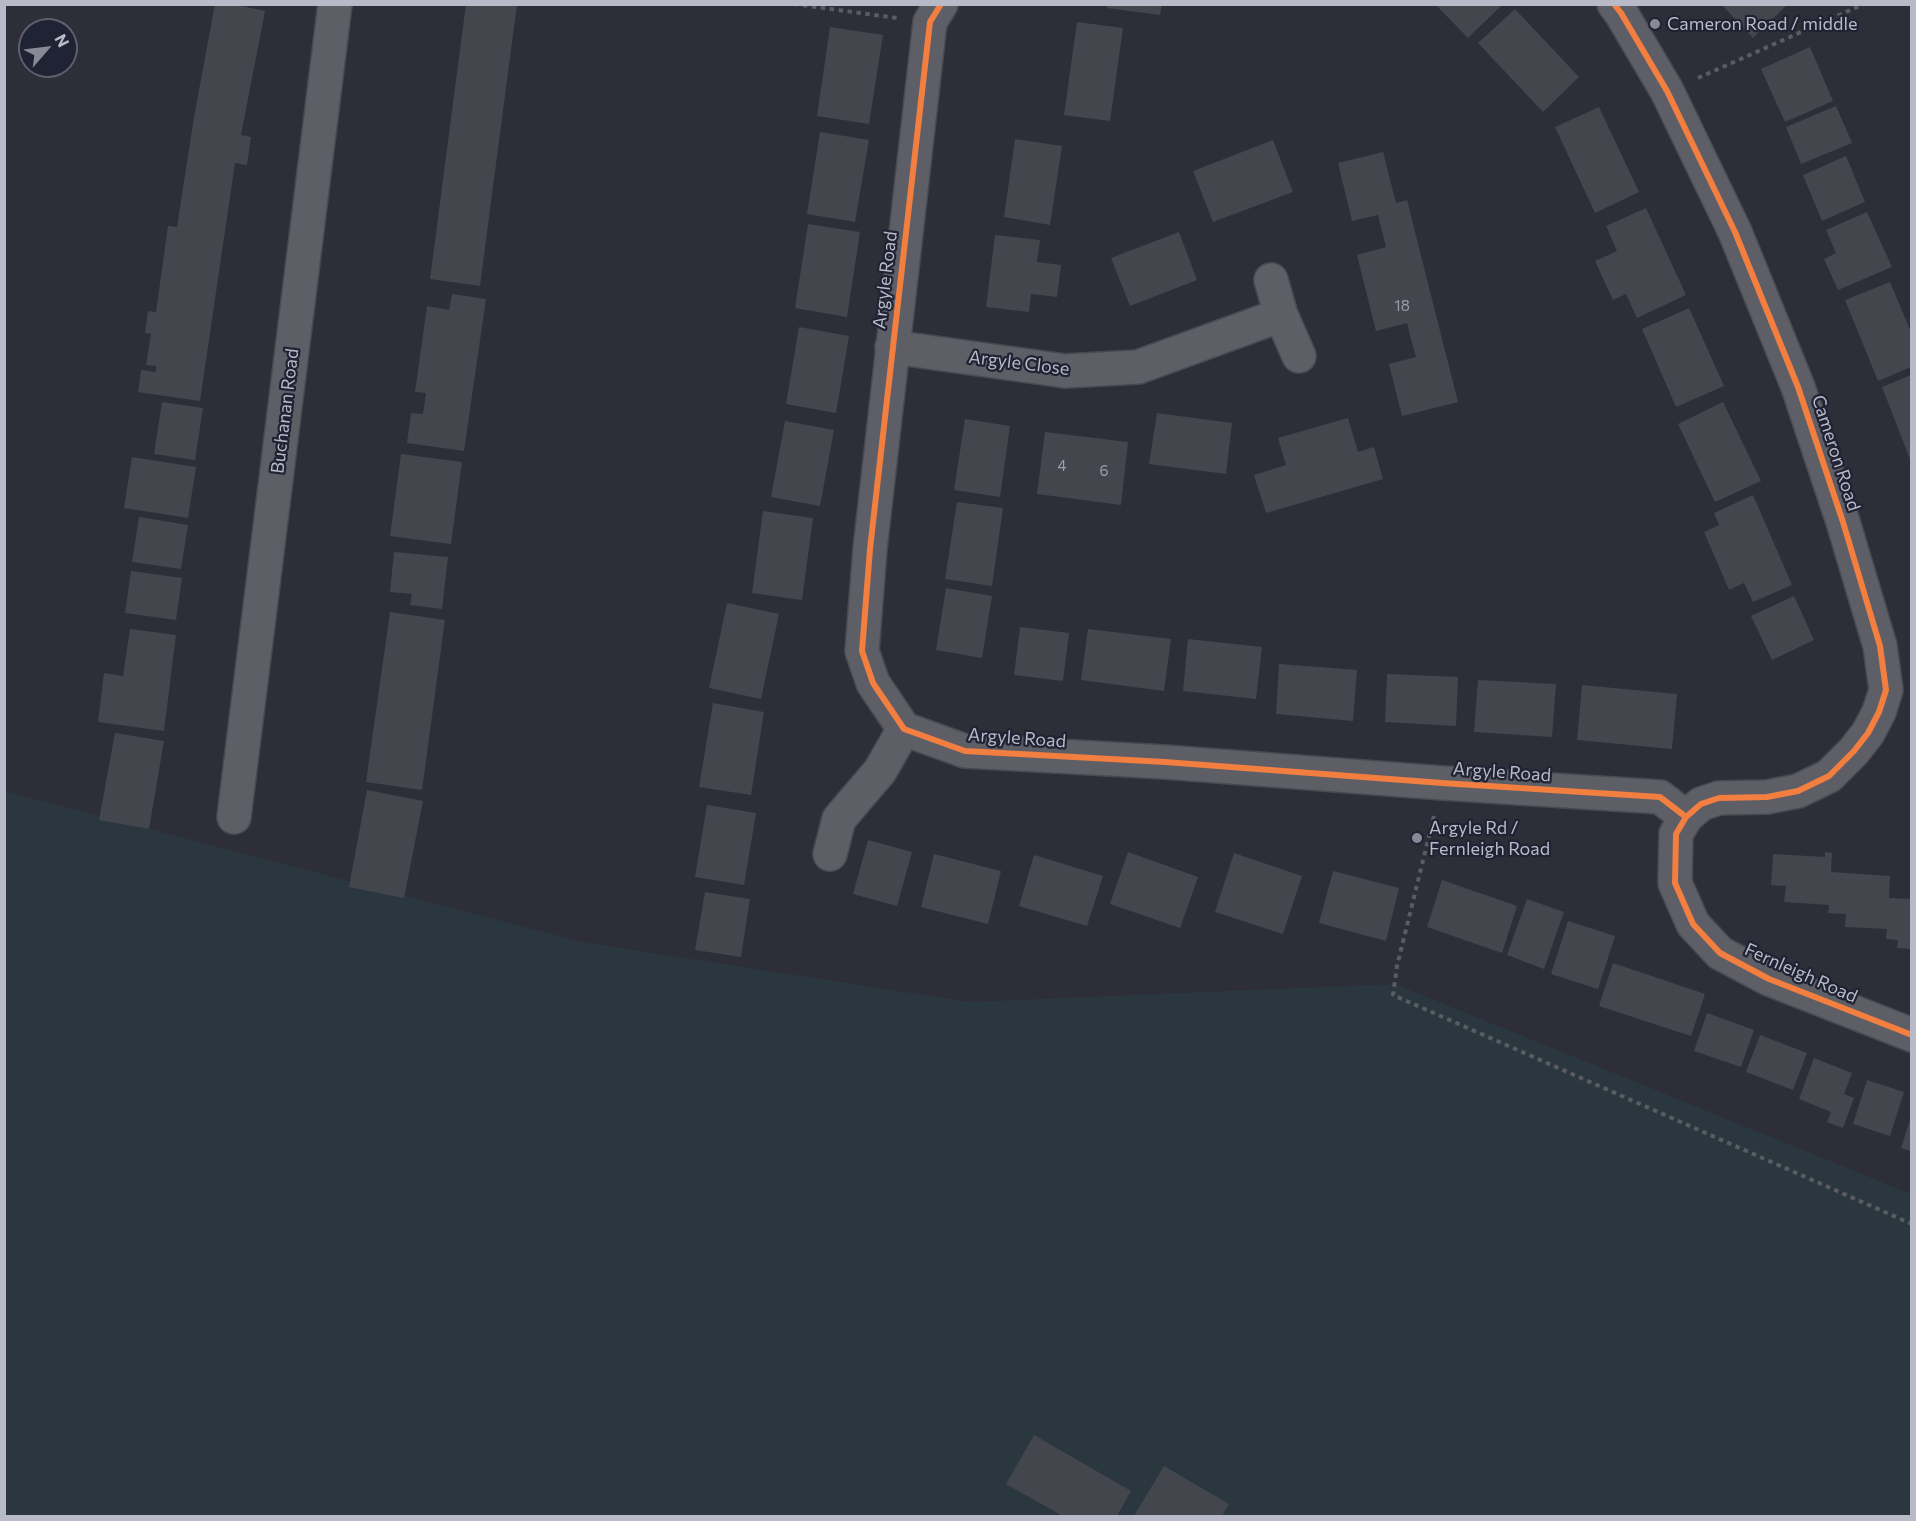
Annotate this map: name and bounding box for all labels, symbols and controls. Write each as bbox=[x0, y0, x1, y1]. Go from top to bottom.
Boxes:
place label: Cameron Road / middle bbox=[1667, 13, 1857, 35]
marker: Cameron Road / middle bbox=[1648, 17, 1662, 31]
north arrow bbox=[18, 18, 78, 78]
text: N bbox=[51, 30, 74, 50]
street label: Argyle Road bbox=[868, 230, 902, 330]
house number: 18 bbox=[1394, 297, 1410, 315]
street label: Argyle Close bbox=[967, 346, 1071, 380]
street label: Buchanan Road bbox=[267, 347, 303, 475]
street label: Cameron Road bbox=[1807, 392, 1865, 514]
house number: 4 bbox=[1058, 457, 1066, 475]
house number: 6 bbox=[1099, 462, 1109, 480]
street label: Argyle Road bbox=[967, 724, 1067, 752]
street label: Argyle Road bbox=[1452, 758, 1552, 786]
place label: Argyle Rd / Fernleigh Road bbox=[1429, 817, 1550, 860]
marker: Argyle Rd / Fernleigh Road bbox=[1410, 831, 1424, 845]
street label: Fernleigh Road bbox=[1741, 938, 1861, 1008]

